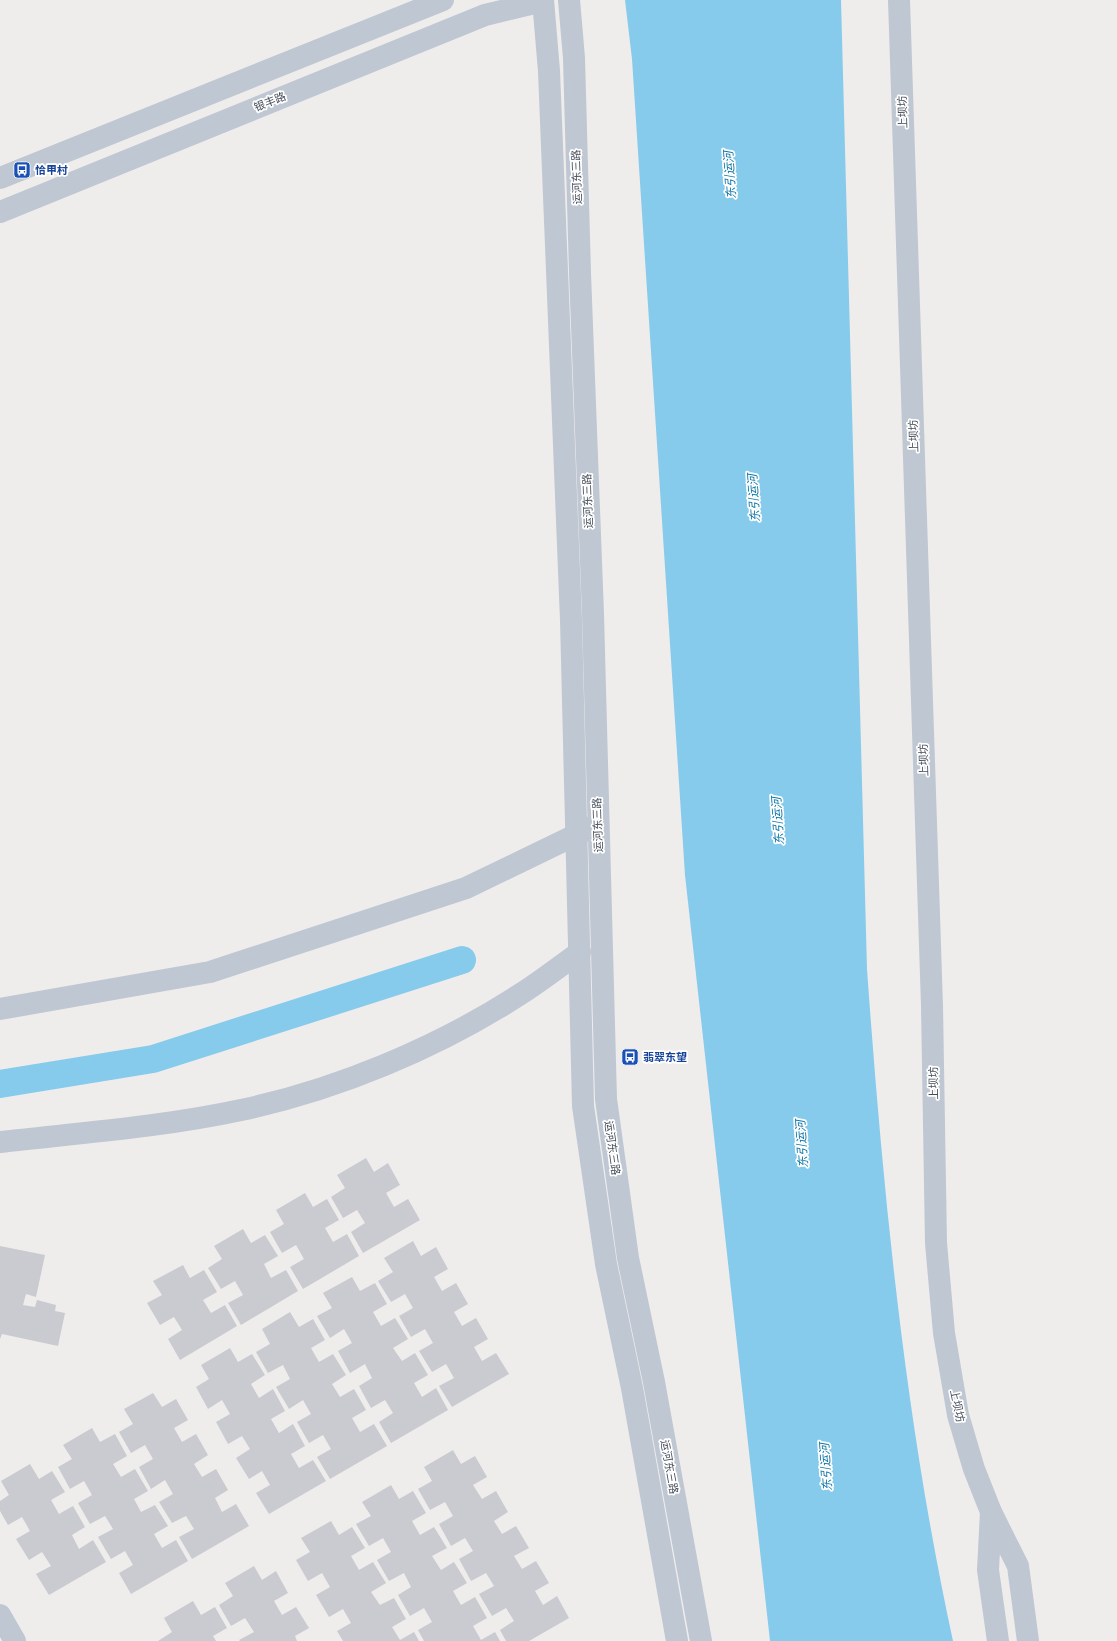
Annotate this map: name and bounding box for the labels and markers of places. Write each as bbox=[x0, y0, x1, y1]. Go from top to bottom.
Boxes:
bus stop icon: 恰甲村 bbox=[12, 160, 32, 180]
place label: 恰甲村 bbox=[35, 164, 68, 177]
bus stop icon: 翡翠东望 bbox=[620, 1047, 640, 1067]
place label: 翡翠东望 bbox=[643, 1051, 687, 1064]

